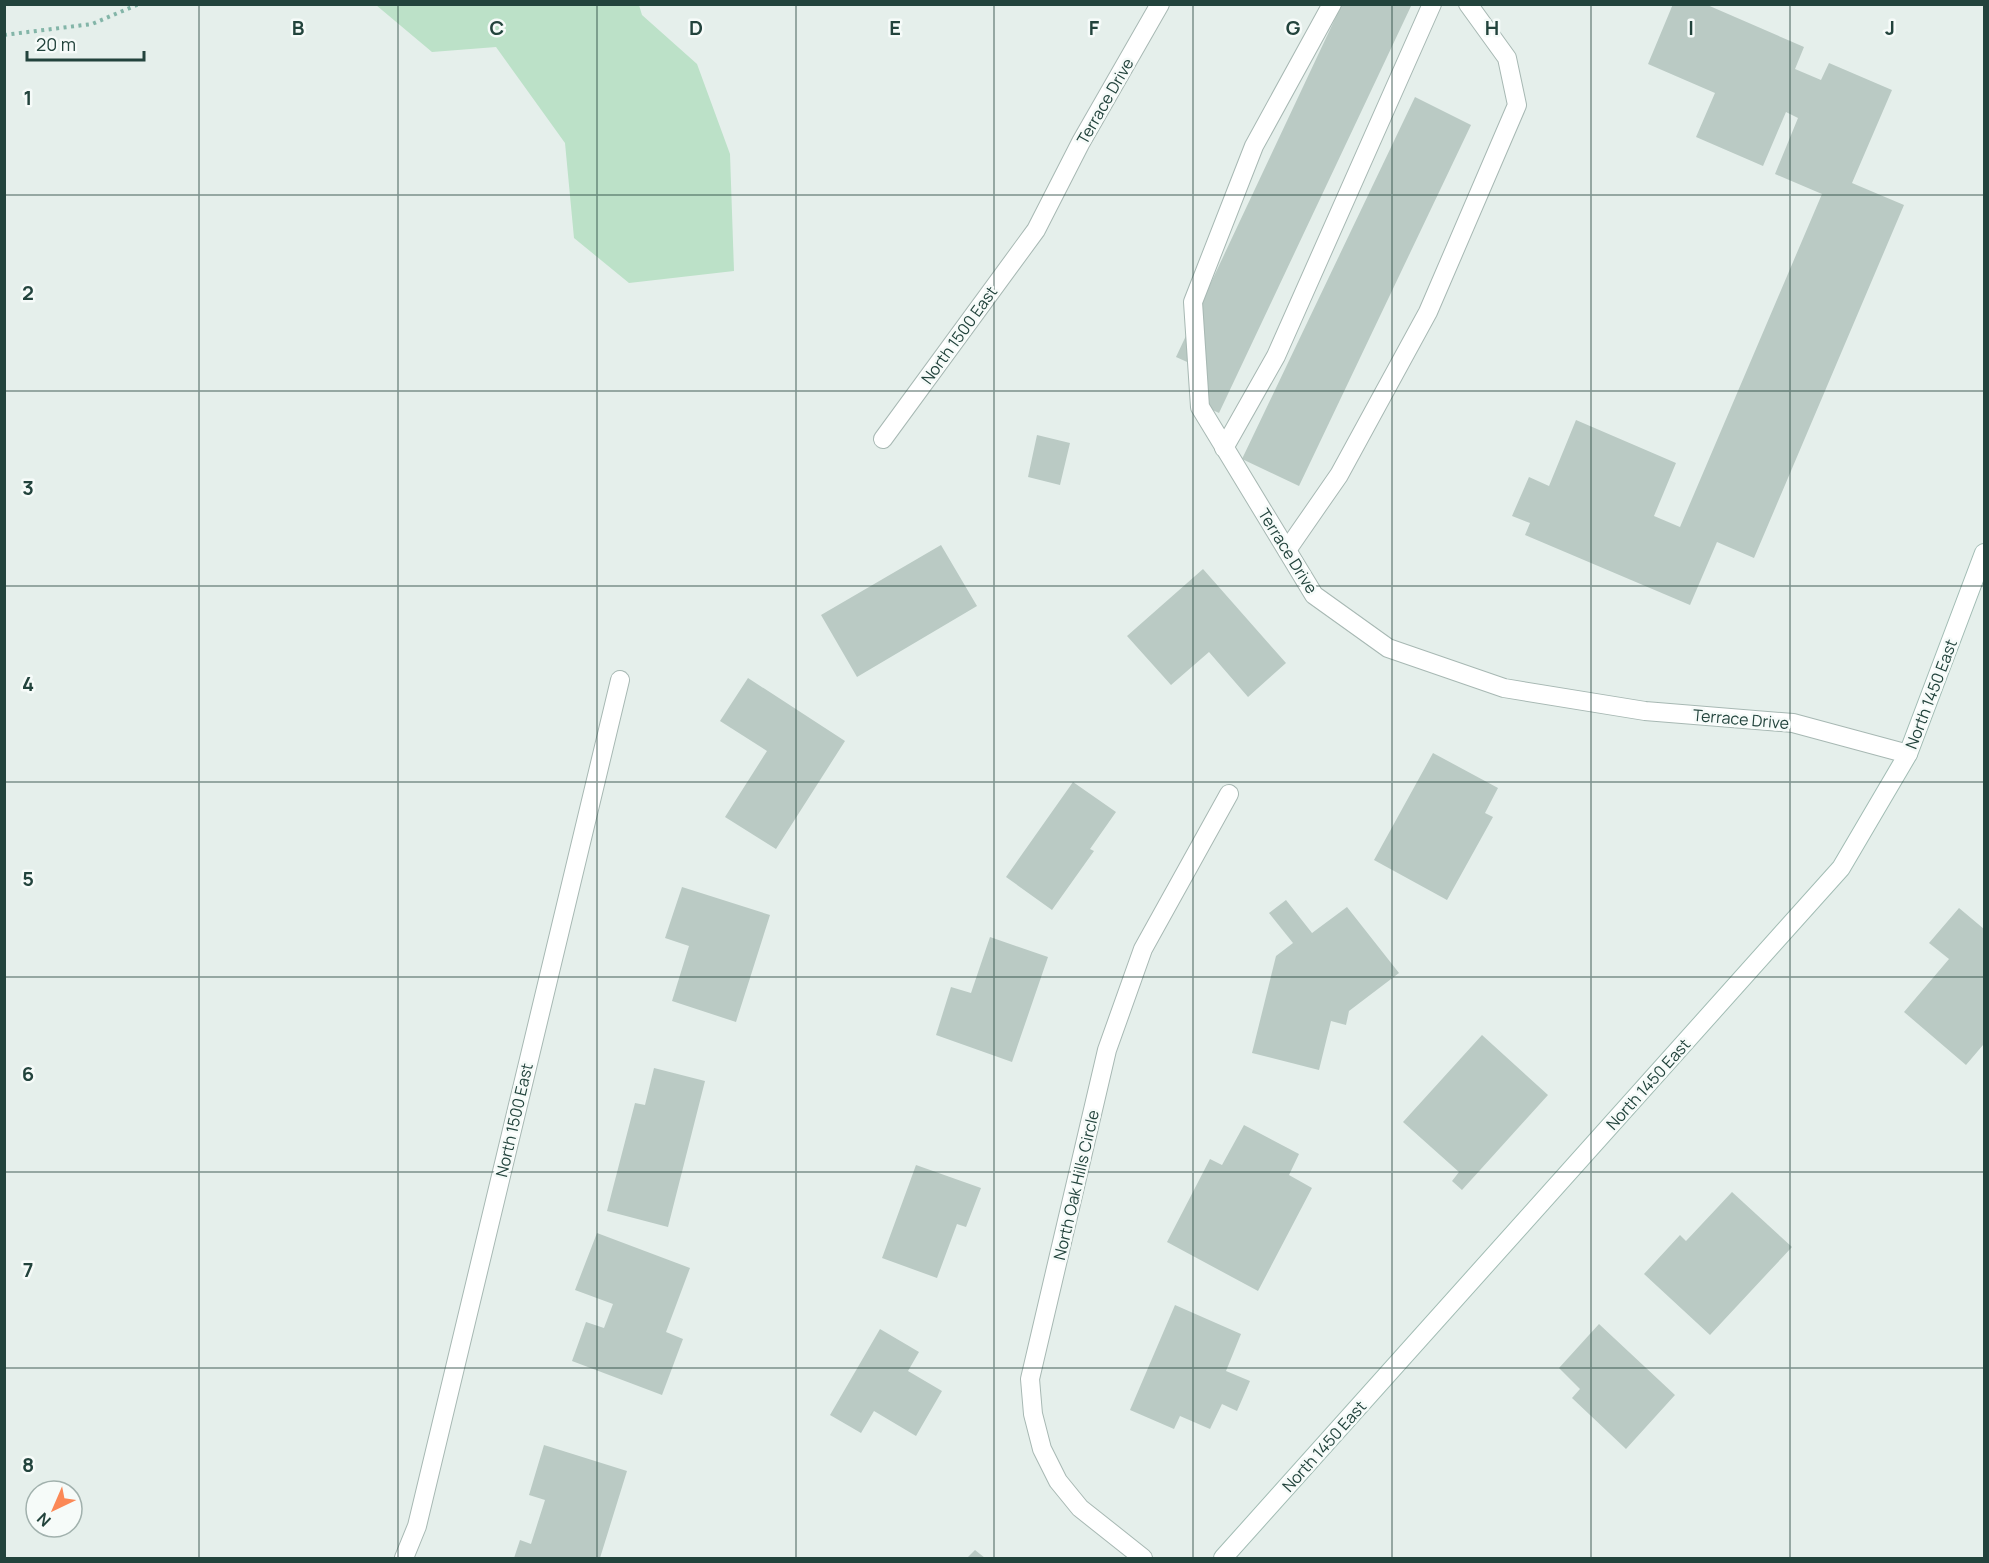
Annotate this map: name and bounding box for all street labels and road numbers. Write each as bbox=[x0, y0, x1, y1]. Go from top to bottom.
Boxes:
street label: Terrace Drive bbox=[1071, 54, 1139, 148]
street label: North 1500 East bbox=[916, 281, 1002, 389]
street label: Terrace Drive bbox=[1253, 504, 1323, 598]
street label: North 1450 East bbox=[1900, 636, 1962, 752]
street label: Terrace Drive bbox=[1692, 704, 1790, 734]
street label: North 1450 East bbox=[1601, 1034, 1695, 1134]
street label: North 1500 East bbox=[490, 1061, 538, 1179]
street label: North Oak Hills Circle bbox=[1048, 1108, 1104, 1262]
street label: North 1450 East bbox=[1277, 1396, 1371, 1496]

